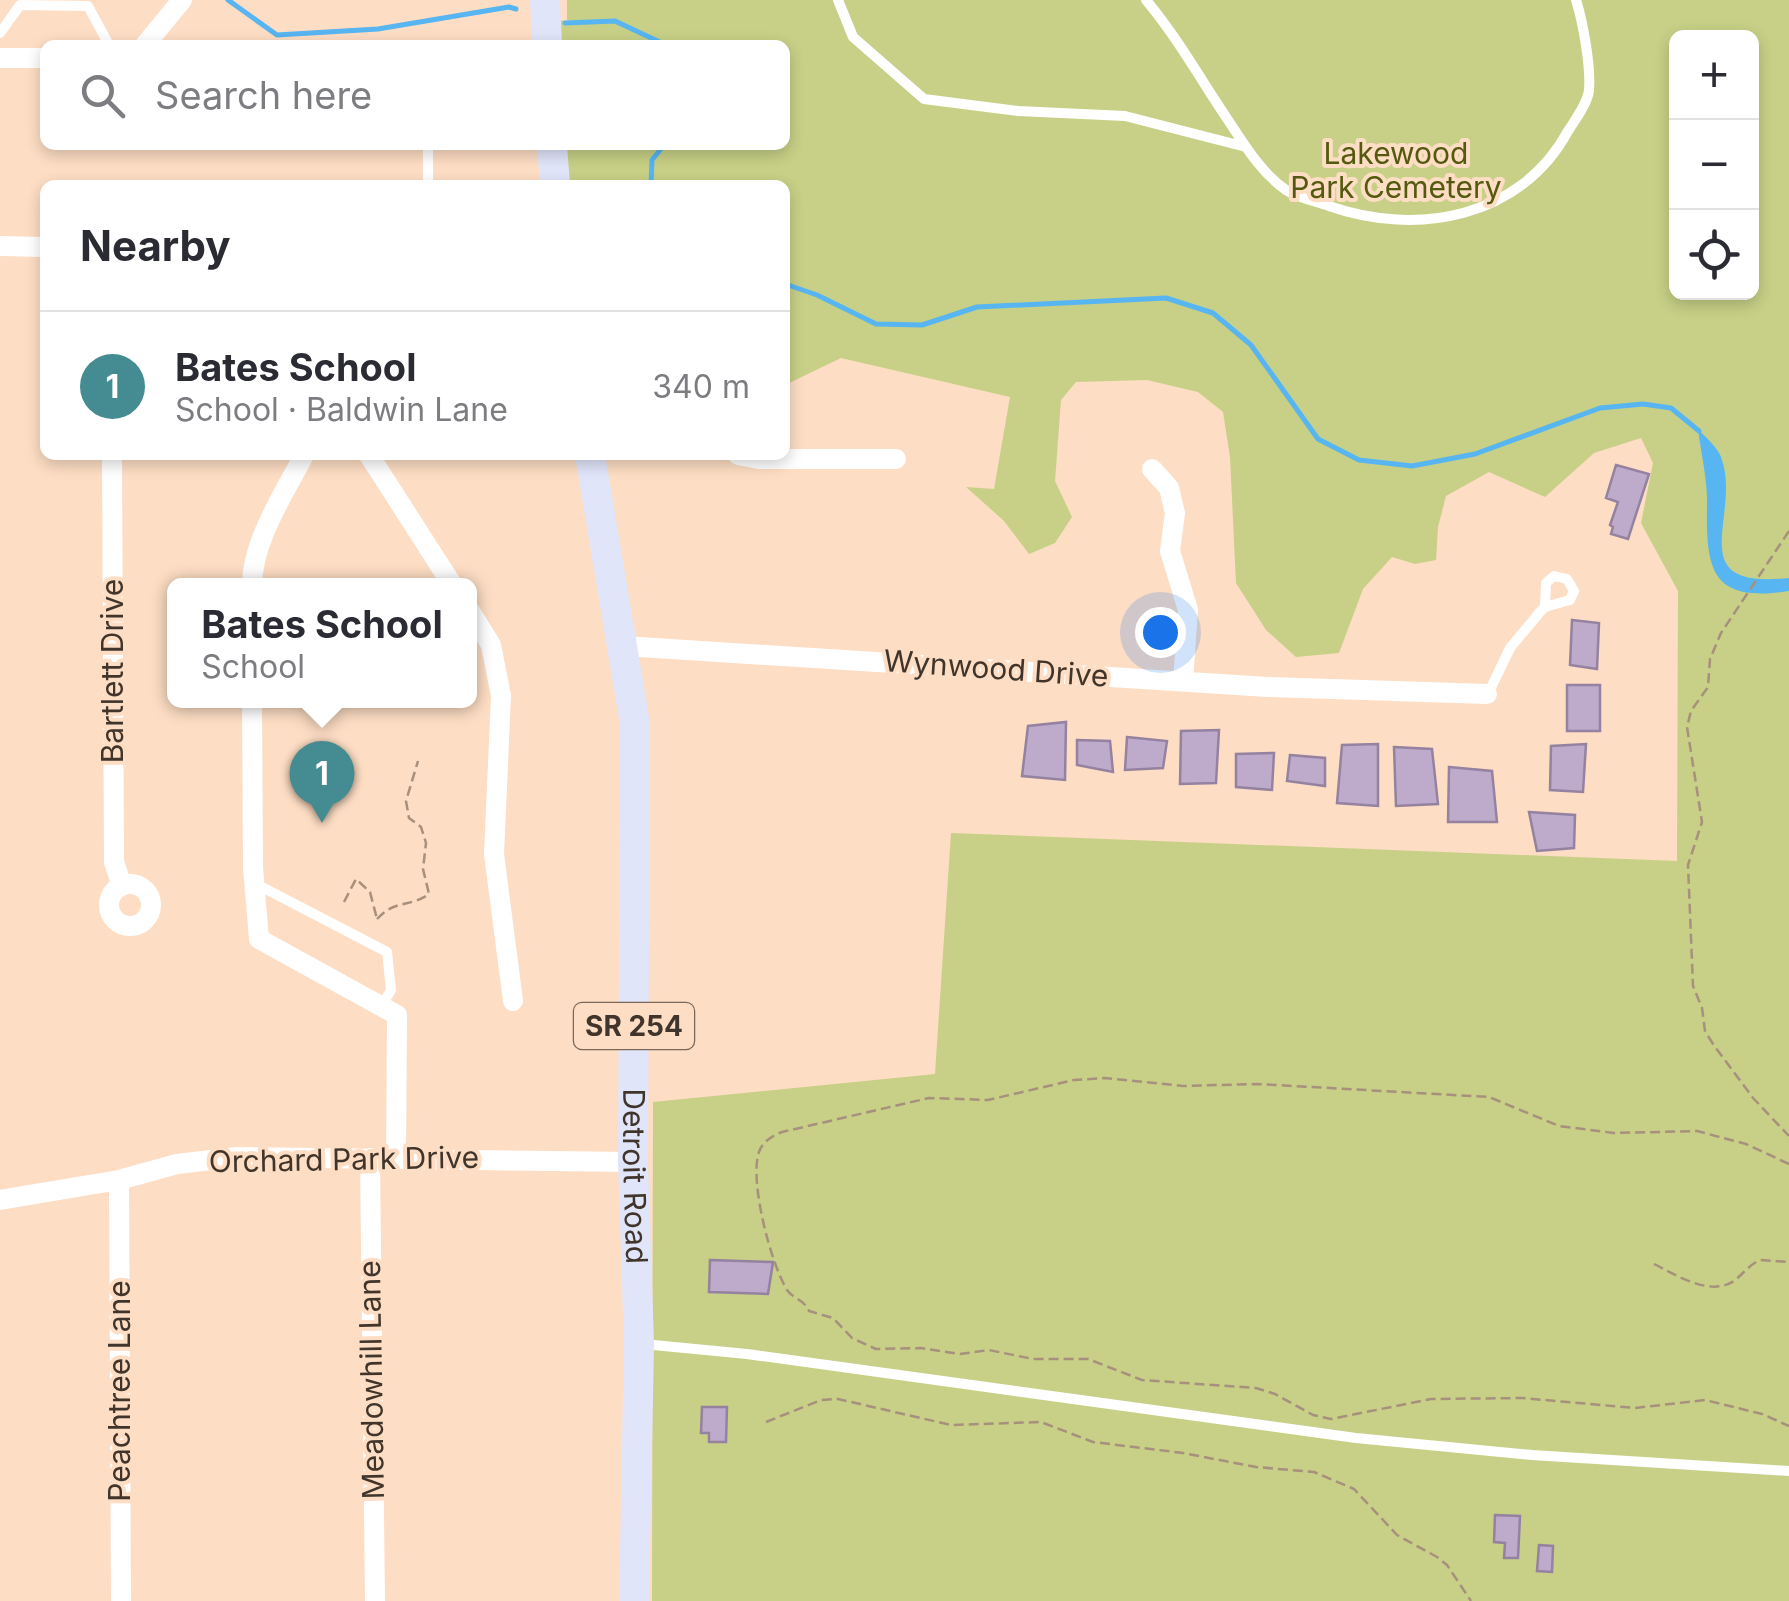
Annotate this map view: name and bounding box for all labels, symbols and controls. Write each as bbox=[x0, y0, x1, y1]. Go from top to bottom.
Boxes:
map controls bbox=[1669, 30, 1759, 300]
button: + bbox=[1669, 30, 1759, 120]
search box bbox=[40, 40, 790, 150]
icon: search bbox=[75, 68, 130, 123]
text: Search here bbox=[155, 72, 372, 118]
button: − bbox=[1669, 120, 1759, 210]
park label: Lakewood Park Cemetery bbox=[1290, 135, 1502, 205]
button: locate bbox=[1669, 210, 1759, 300]
text: Nearby bbox=[80, 220, 231, 271]
text: Bates School bbox=[175, 344, 416, 390]
text: 1 bbox=[106, 367, 119, 406]
text: 340 m bbox=[652, 367, 750, 406]
text: School · Baldwin Lane bbox=[175, 390, 508, 429]
popup bbox=[167, 578, 477, 708]
street label: Bartlett Drive bbox=[94, 579, 130, 763]
text: Bates School bbox=[201, 601, 443, 647]
your location bbox=[1135, 607, 1186, 658]
street label: Wynwood Drive bbox=[882, 642, 1110, 694]
text: School bbox=[201, 647, 305, 686]
pin: 1 bbox=[290, 740, 354, 823]
road number: SR 254 bbox=[574, 1003, 694, 1049]
street label: Detroit Road bbox=[616, 1088, 655, 1265]
street label: Orchard Park Drive bbox=[209, 1139, 479, 1179]
street label: Meadowhill Lane bbox=[351, 1260, 391, 1500]
street label: Peachtree Lane bbox=[101, 1280, 137, 1502]

